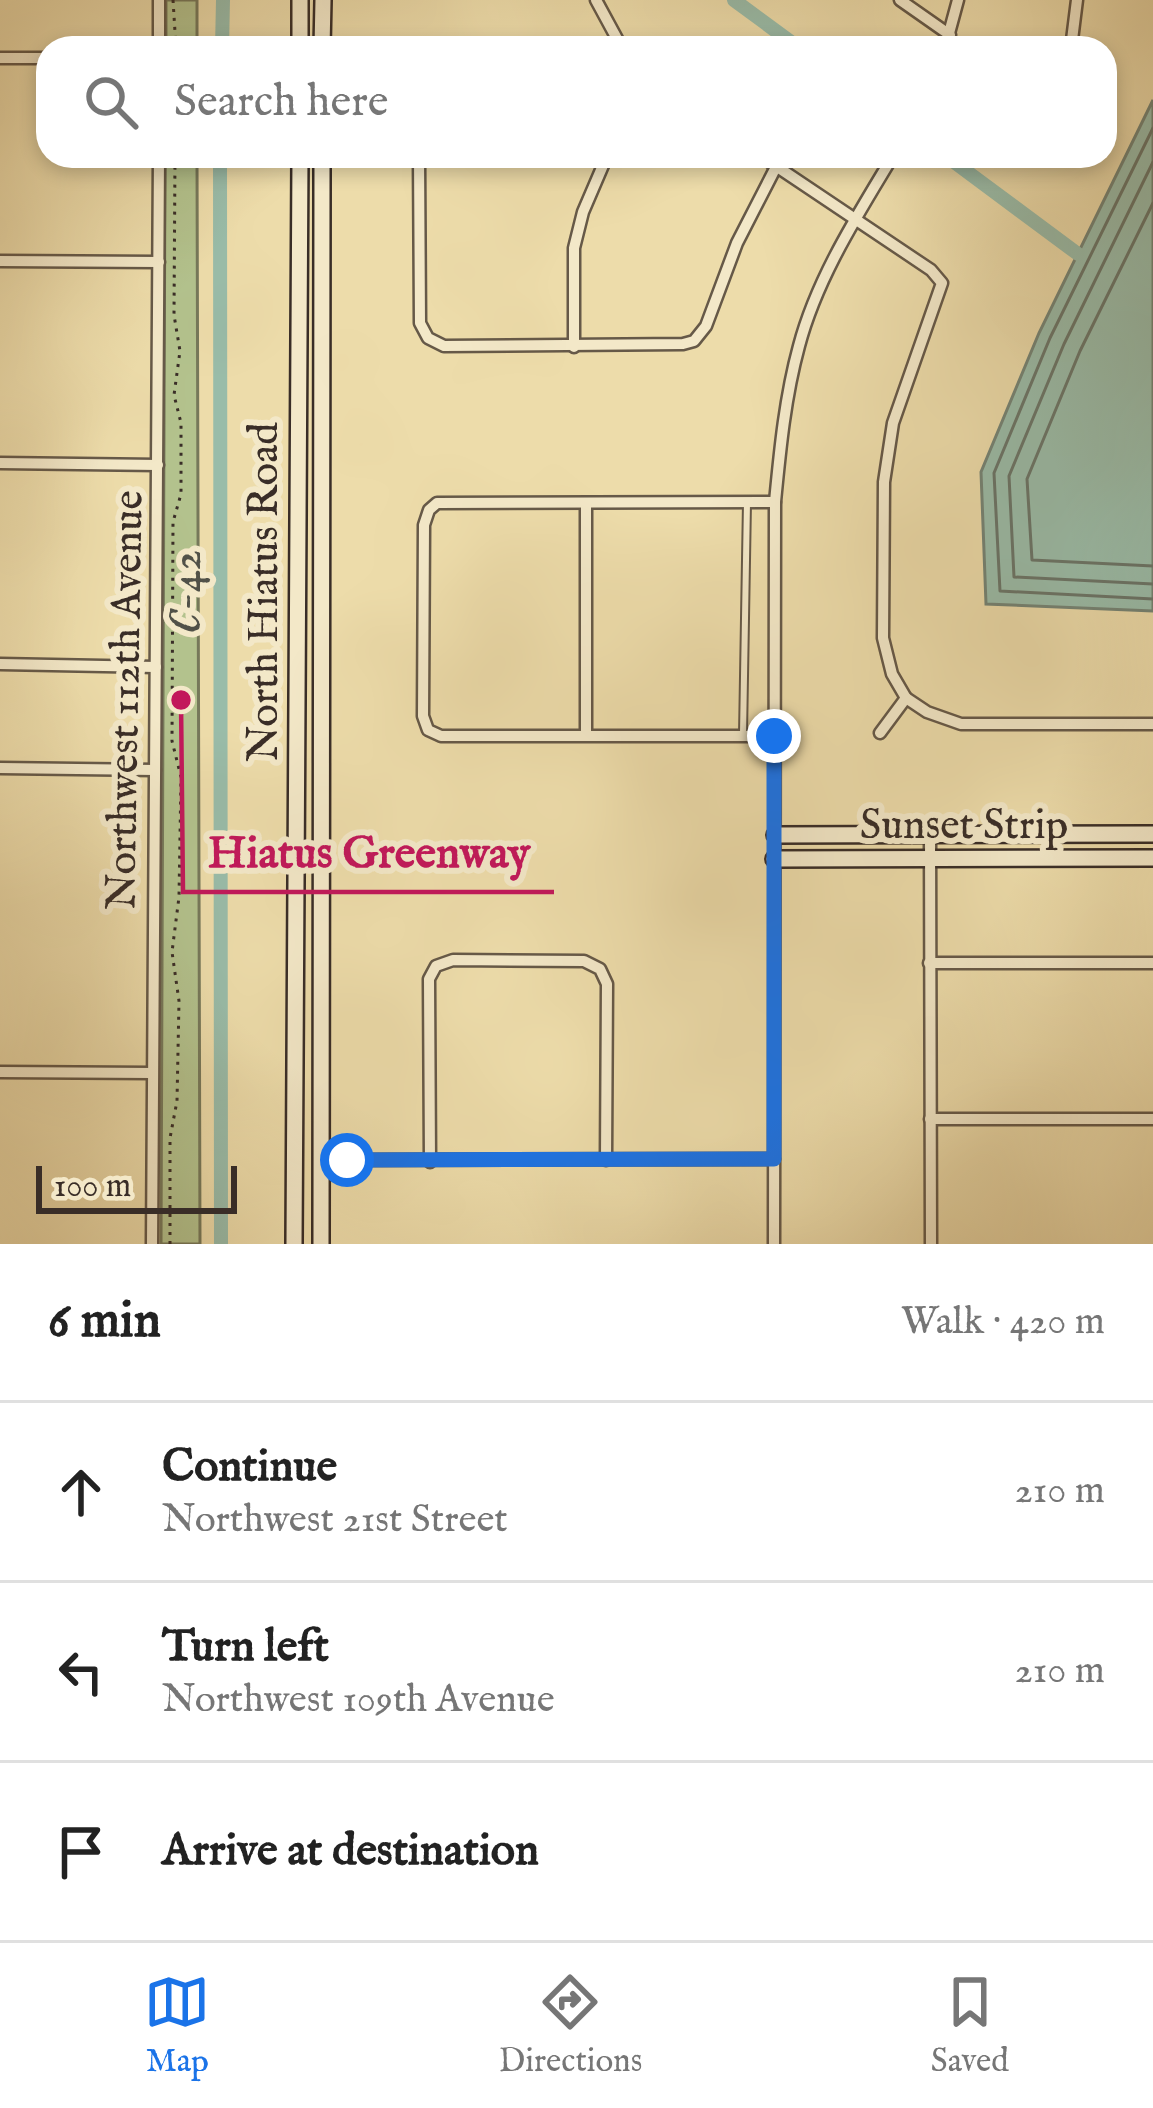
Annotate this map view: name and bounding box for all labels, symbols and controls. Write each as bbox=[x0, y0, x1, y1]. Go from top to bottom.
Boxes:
search box bbox=[36, 36, 1117, 168]
icon: search bbox=[78, 69, 144, 135]
text: Search here bbox=[174, 74, 388, 131]
street label: North Hiatus Road bbox=[239, 422, 292, 762]
street label: Northwest 112th Avenue bbox=[96, 490, 157, 910]
water label: C-42 bbox=[159, 550, 216, 634]
route end bbox=[747, 709, 801, 763]
street label: Sunset Strip bbox=[860, 800, 1068, 853]
callout: Hiatus Greenway bbox=[183, 811, 554, 892]
text: Hiatus Greenway bbox=[208, 826, 532, 883]
route start bbox=[320, 1133, 374, 1187]
scale bar bbox=[36, 1160, 237, 1213]
text: 100 m bbox=[54, 1166, 131, 1208]
text: 6 min bbox=[48, 1290, 161, 1355]
text: Walk · 420 m bbox=[901, 1298, 1105, 1347]
text: Continue bbox=[162, 1439, 337, 1496]
icon: ahead bbox=[48, 1459, 114, 1525]
text: 210 m bbox=[1015, 1467, 1105, 1516]
text: Northwest 21st Street bbox=[162, 1496, 508, 1545]
text: Turn left bbox=[162, 1619, 329, 1676]
icon: left bbox=[48, 1639, 114, 1705]
text: 210 m bbox=[1015, 1647, 1105, 1696]
text: Northwest 109th Avenue bbox=[162, 1676, 555, 1725]
icon: arrive bbox=[48, 1819, 114, 1885]
text: Arrive at destination bbox=[162, 1823, 539, 1880]
tab: Map bbox=[144, 1969, 210, 2083]
tab: Directions bbox=[499, 1969, 642, 2083]
tab: Saved bbox=[931, 1969, 1009, 2083]

